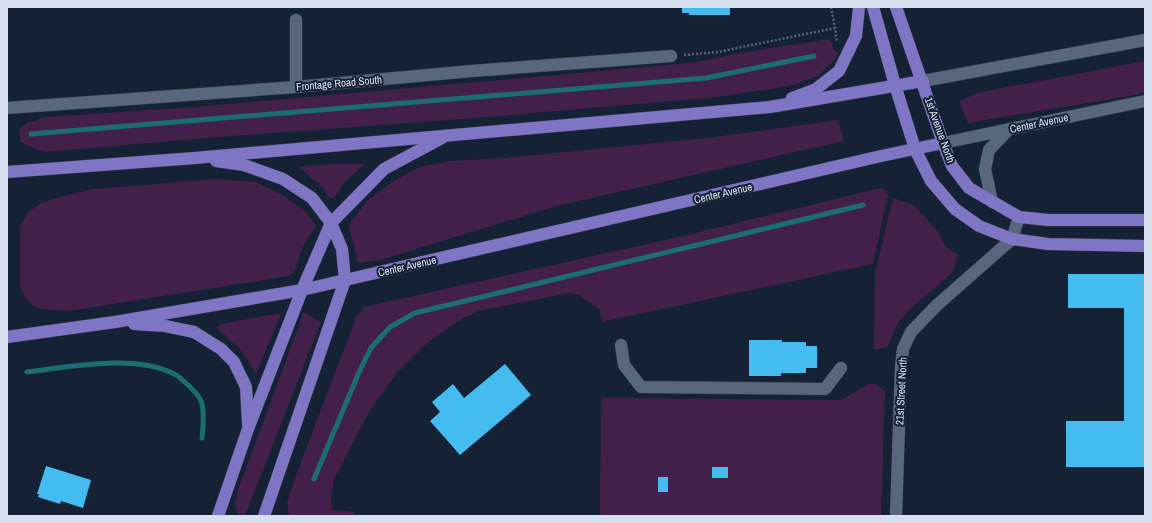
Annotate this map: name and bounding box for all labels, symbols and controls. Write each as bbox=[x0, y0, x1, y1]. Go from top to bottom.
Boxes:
street label: Frontage Road South bbox=[295, 72, 383, 94]
street label: 1st Avenue North bbox=[922, 95, 958, 165]
street label: Center Avenue bbox=[1008, 110, 1070, 136]
street label: Center Avenue bbox=[692, 179, 754, 207]
street label: Center Avenue bbox=[376, 252, 438, 280]
street label: 21st Street North bbox=[892, 357, 910, 425]

